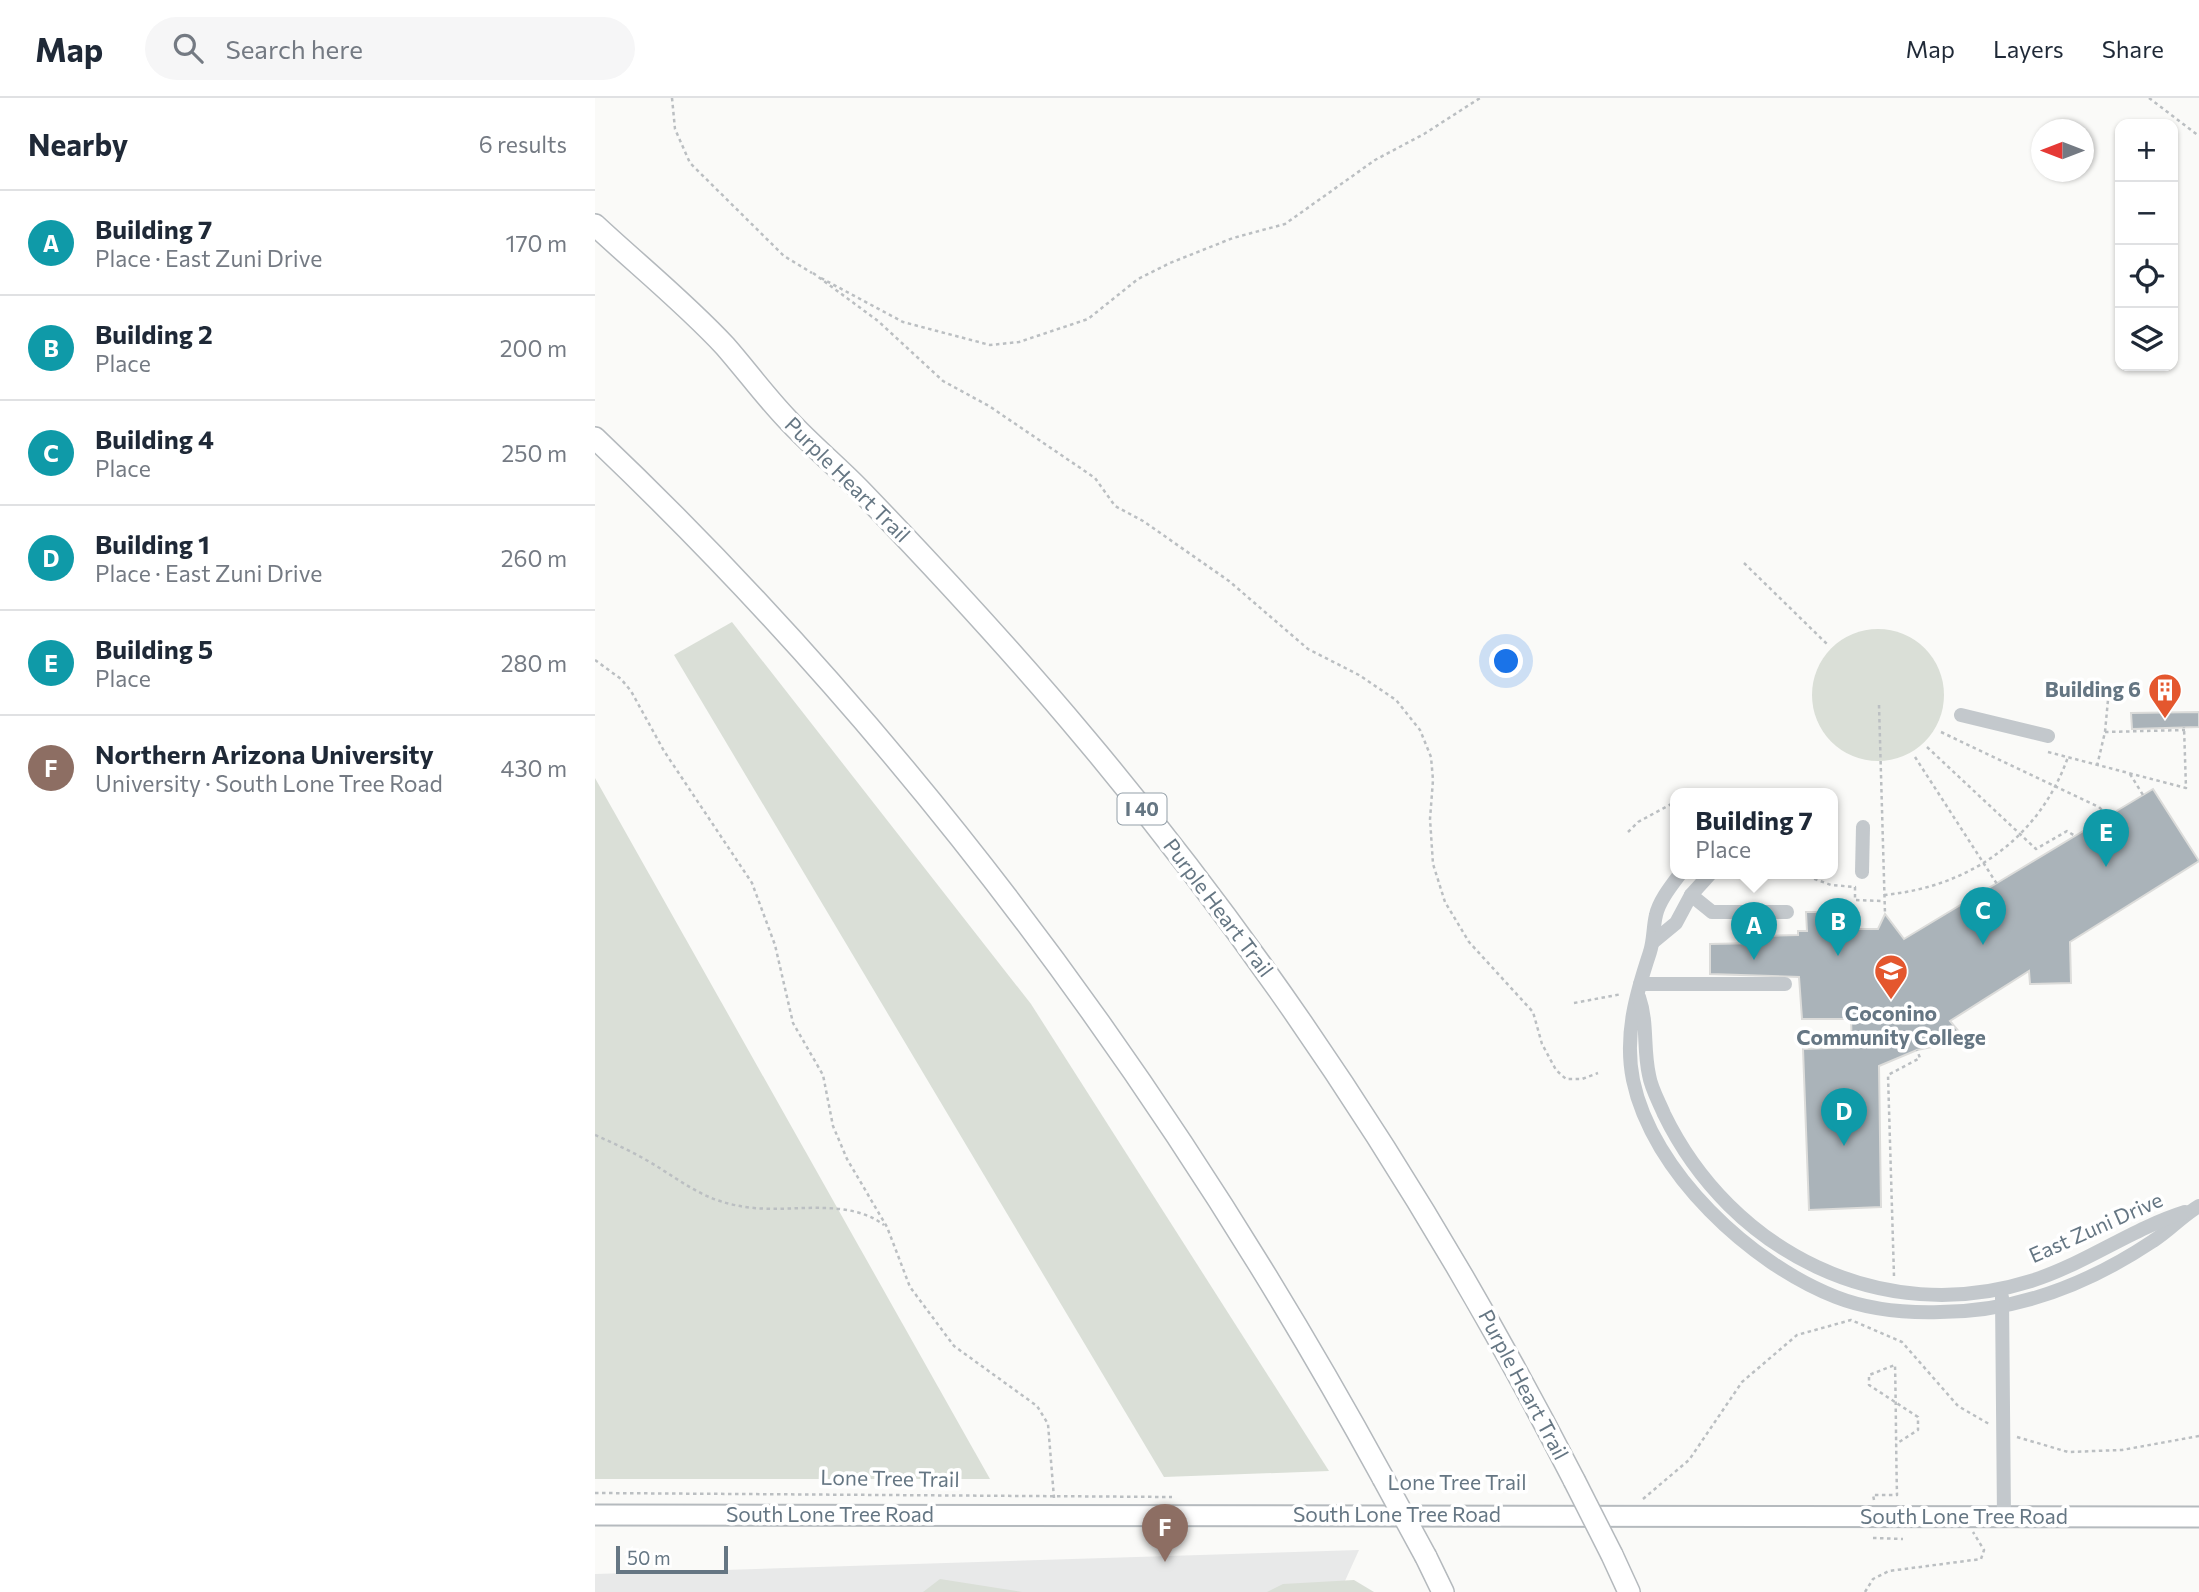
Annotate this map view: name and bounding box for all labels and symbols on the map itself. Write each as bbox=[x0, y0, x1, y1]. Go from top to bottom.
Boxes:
north arrow bbox=[2031, 119, 2094, 182]
street label: Purple Heart Trail bbox=[780, 411, 916, 547]
your location bbox=[1489, 644, 1523, 678]
building icon: Building 6 bbox=[2146, 671, 2184, 720]
place label: Building 6 bbox=[2045, 676, 2141, 701]
road number: I 40 bbox=[1117, 794, 1167, 824]
pin: E bbox=[2083, 809, 2129, 867]
street label: Purple Heart Trail bbox=[1159, 833, 1279, 981]
pin: C bbox=[1960, 887, 2006, 945]
pin: B bbox=[1815, 898, 1861, 956]
pin: A bbox=[1731, 902, 1777, 960]
school or university icon: Coconino Community College bbox=[1872, 952, 1910, 1001]
place label: Coconino Community College bbox=[1796, 1000, 1986, 1049]
pin: D bbox=[1821, 1088, 1867, 1146]
street label: East Zuni Drive bbox=[2025, 1186, 2166, 1267]
street label: Purple Heart Trail bbox=[1474, 1305, 1574, 1464]
street label: Lone Tree Trail bbox=[820, 1464, 960, 1491]
street label: Lone Tree Trail bbox=[1387, 1469, 1527, 1494]
street label: South Lone Tree Road bbox=[726, 1501, 934, 1526]
street label: South Lone Tree Road bbox=[1293, 1501, 1501, 1526]
street label: South Lone Tree Road bbox=[1860, 1503, 2068, 1528]
pin: F bbox=[1142, 1504, 1188, 1562]
scale bar bbox=[616, 1543, 728, 1575]

